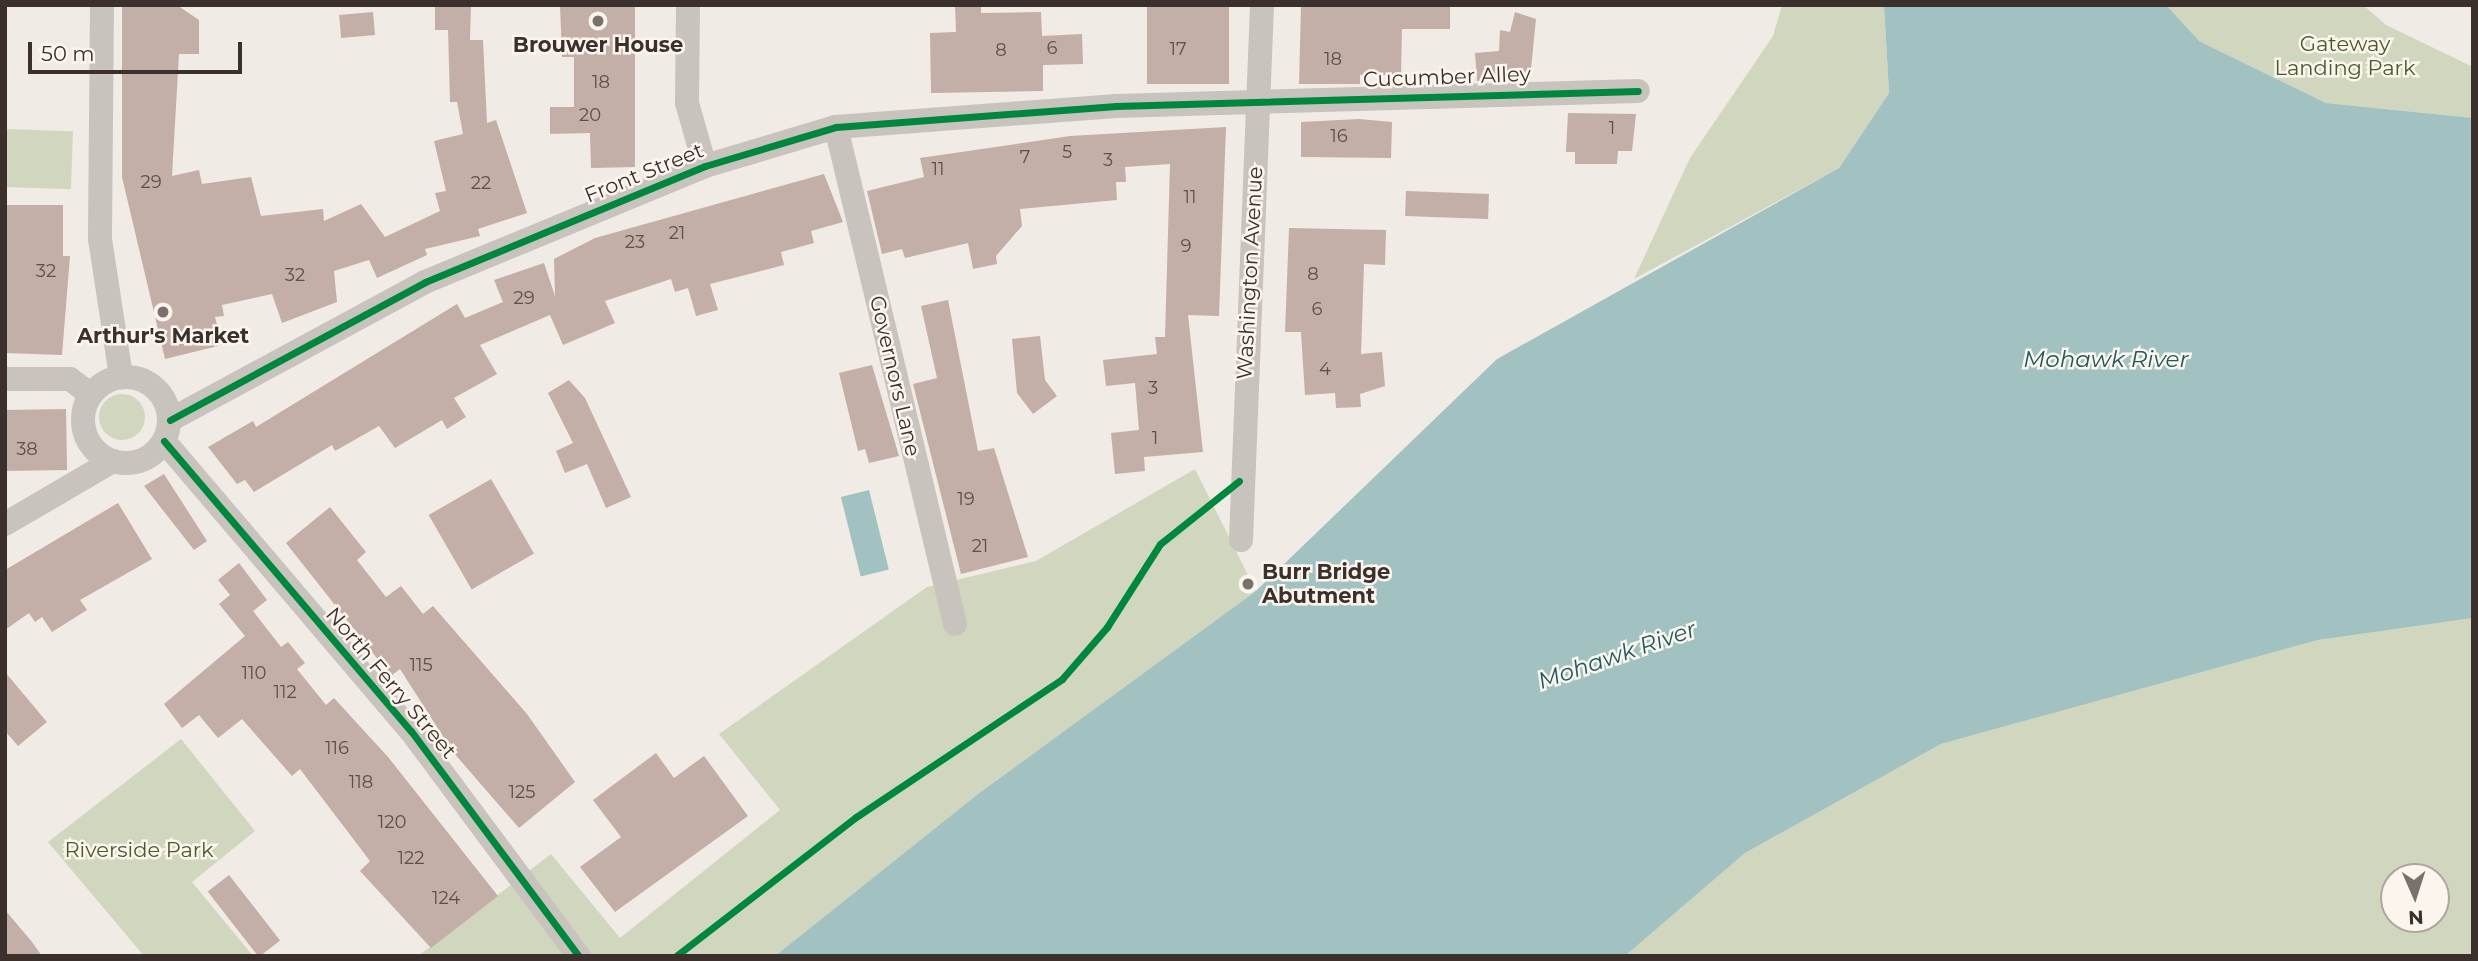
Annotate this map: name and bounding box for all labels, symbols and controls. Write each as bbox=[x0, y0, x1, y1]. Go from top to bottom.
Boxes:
marker: Brouwer House bbox=[590, 13, 606, 29]
scale bar bbox=[32, 28, 245, 72]
park label: Gateway Landing Park bbox=[2275, 31, 2415, 81]
place label: Brouwer House bbox=[513, 32, 683, 58]
house number: 6 bbox=[1047, 37, 1057, 59]
house number: 17 bbox=[1169, 38, 1187, 60]
house number: 8 bbox=[995, 39, 1007, 61]
text: 50 m bbox=[41, 41, 95, 66]
house number: 18 bbox=[1324, 48, 1342, 70]
street label: Cucumber Alley bbox=[1363, 61, 1531, 93]
house number: 18 bbox=[592, 71, 610, 93]
house number: 20 bbox=[579, 104, 601, 126]
house number: 1 bbox=[1609, 117, 1615, 139]
house number: 16 bbox=[1330, 125, 1348, 147]
street label: Front Street bbox=[581, 138, 707, 208]
house number: 5 bbox=[1062, 141, 1072, 163]
house number: 7 bbox=[1020, 146, 1030, 168]
house number: 3 bbox=[1103, 149, 1113, 171]
house number: 11 bbox=[932, 158, 944, 180]
street label: Washington Avenue bbox=[1232, 166, 1268, 380]
house number: 29 bbox=[140, 171, 162, 193]
house number: 22 bbox=[471, 172, 491, 194]
house number: 11 bbox=[1184, 186, 1196, 208]
house number: 21 bbox=[669, 222, 685, 244]
house number: 23 bbox=[625, 231, 645, 253]
house number: 9 bbox=[1181, 235, 1191, 257]
house number: 32 bbox=[36, 260, 56, 282]
house number: 8 bbox=[1307, 263, 1319, 285]
house number: 32 bbox=[285, 264, 305, 286]
house number: 29 bbox=[513, 287, 535, 309]
street label: Governors Lane bbox=[864, 293, 926, 459]
house number: 6 bbox=[1312, 298, 1322, 320]
marker: Arthur's Market bbox=[155, 304, 171, 320]
place label: Arthur's Market bbox=[77, 323, 249, 349]
water label: Mohawk River bbox=[2023, 345, 2189, 373]
house number: 4 bbox=[1319, 358, 1331, 380]
house number: 3 bbox=[1148, 377, 1158, 399]
house number: 1 bbox=[1152, 427, 1158, 449]
house number: 38 bbox=[16, 438, 38, 460]
house number: 19 bbox=[957, 488, 975, 510]
house number: 21 bbox=[972, 535, 988, 557]
place label: Burr Bridge Abutment bbox=[1262, 559, 1390, 609]
marker: Burr Bridge Abutment bbox=[1240, 576, 1256, 592]
street label: North Ferry Street bbox=[320, 602, 462, 764]
water label: Mohawk River bbox=[1534, 615, 1700, 695]
house number: 115 bbox=[409, 654, 433, 676]
house number: 110 bbox=[242, 662, 266, 684]
house number: 112 bbox=[273, 681, 297, 703]
house number: 116 bbox=[325, 737, 349, 759]
house number: 118 bbox=[349, 771, 373, 793]
house number: 125 bbox=[509, 781, 535, 803]
house number: 120 bbox=[378, 811, 406, 833]
park label: Riverside Park bbox=[64, 837, 214, 863]
house number: 122 bbox=[398, 847, 424, 869]
north arrow bbox=[2380, 863, 2450, 933]
house number: 124 bbox=[432, 887, 460, 909]
text: N bbox=[2408, 906, 2424, 929]

